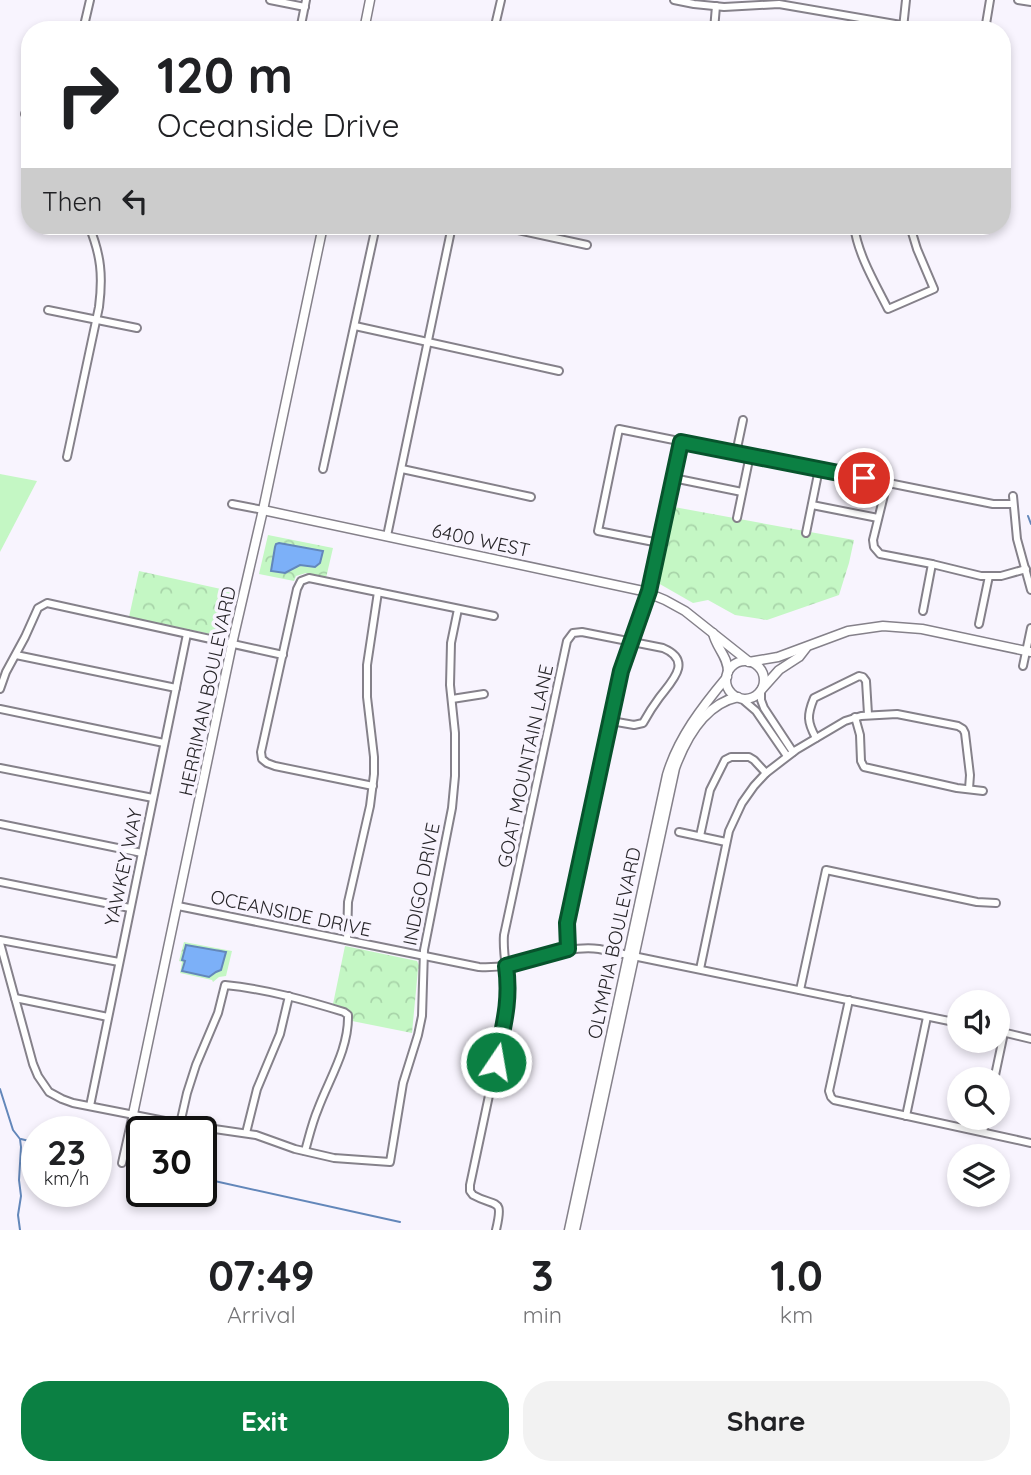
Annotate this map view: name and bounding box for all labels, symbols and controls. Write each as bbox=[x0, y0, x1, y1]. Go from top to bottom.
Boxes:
text: 120 m bbox=[157, 44, 293, 105]
icon: right bbox=[42, 49, 133, 140]
text: Oceanside Drive bbox=[157, 105, 400, 145]
icon: left bbox=[116, 182, 154, 220]
text: Then bbox=[42, 185, 102, 218]
pin bbox=[834, 448, 894, 508]
icon: arrive bbox=[845, 459, 883, 497]
street label: 6400 WEST bbox=[430, 518, 532, 562]
street label: HERRIMAN BOULEVARD bbox=[173, 584, 241, 798]
street label: GOAT MOUNTAIN LANE bbox=[492, 662, 558, 870]
street label: YAWKEY WAY bbox=[99, 806, 147, 928]
street label: INDIGO DRIVE bbox=[397, 821, 445, 947]
street label: OLYMPIA BOULEVARD bbox=[582, 845, 646, 1041]
street label: OCEANSIDE DRIVE bbox=[209, 884, 373, 942]
map controls bbox=[947, 990, 1010, 1207]
button: sound bbox=[947, 990, 1010, 1053]
position arrow bbox=[459, 1025, 533, 1099]
button: search bbox=[947, 1067, 1010, 1130]
speed limit sign: 30 bbox=[126, 1116, 217, 1207]
text: 23 bbox=[47, 1130, 86, 1174]
button: layers bbox=[947, 1144, 1010, 1207]
text: km/h bbox=[44, 1167, 89, 1190]
text: 07:49 bbox=[208, 1249, 315, 1302]
text: 3 bbox=[531, 1249, 554, 1302]
text: 1.0 bbox=[770, 1249, 823, 1302]
text: Arrival bbox=[227, 1300, 296, 1329]
text: min bbox=[523, 1300, 562, 1329]
text: km bbox=[780, 1300, 813, 1329]
button: Exit bbox=[21, 1381, 509, 1461]
button: Share bbox=[523, 1381, 1010, 1461]

